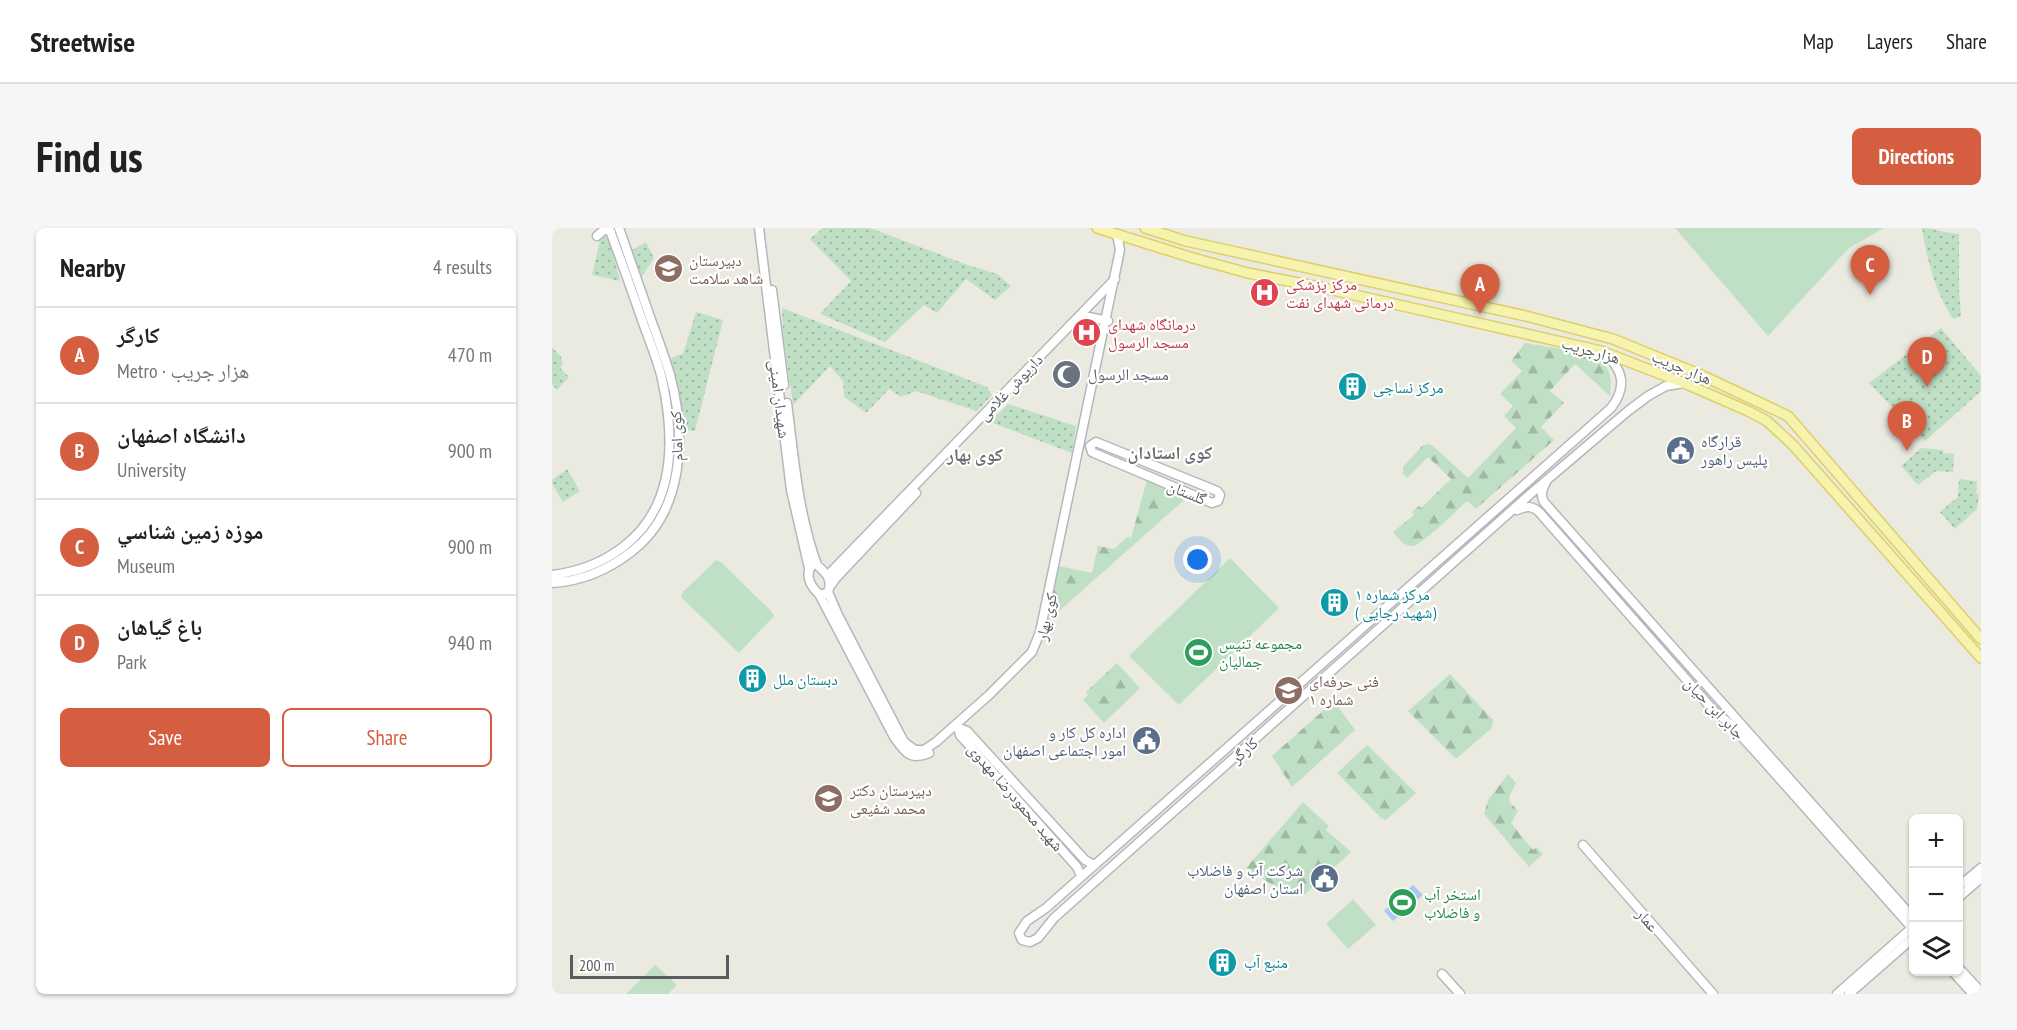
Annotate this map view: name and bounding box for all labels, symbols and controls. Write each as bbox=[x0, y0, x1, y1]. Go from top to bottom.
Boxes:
text: Streetwise bbox=[30, 23, 135, 60]
text: Map bbox=[1803, 28, 1834, 55]
text: Layers bbox=[1867, 28, 1913, 55]
text: Share bbox=[1946, 28, 1987, 55]
button: Directions bbox=[1852, 128, 1981, 185]
text: Find us bbox=[36, 129, 143, 184]
pin: C bbox=[1850, 245, 1890, 295]
place label: دبیرستان شاهد سلامت bbox=[689, 250, 763, 288]
text: Nearby bbox=[60, 251, 125, 284]
school or university icon: دبیرستان شاهد سلامت bbox=[652, 253, 684, 285]
text: 4 results bbox=[433, 254, 492, 280]
pin: A bbox=[1460, 264, 1500, 314]
place label: مرکز پزشکی درمانی شهدای نفت bbox=[1286, 274, 1394, 313]
hospital icon: مرکز پزشکی درمانی شهدای نفت bbox=[1249, 277, 1281, 309]
place label: درمانگاه شهدای مسجد الرسول bbox=[1108, 314, 1196, 353]
hospital icon: درمانگاه شهدای مسجد الرسول bbox=[1071, 317, 1103, 349]
text: کارگر bbox=[117, 321, 160, 349]
street label: هزارجریب bbox=[1560, 332, 1622, 368]
pin: D bbox=[1908, 338, 1946, 387]
text: A bbox=[74, 342, 85, 368]
text: 470 m bbox=[448, 342, 492, 368]
street label: هزار جریب bbox=[1649, 345, 1715, 389]
street label: داریوش غلامی bbox=[973, 349, 1048, 425]
text: Metro · هزار جریب bbox=[117, 358, 249, 384]
mosque icon: مسجد الرسول bbox=[1051, 358, 1083, 390]
street label: شهیدان امینی bbox=[764, 359, 795, 440]
place label: مسجد الرسول bbox=[1088, 364, 1169, 385]
building icon: مرکز نساجی bbox=[1336, 371, 1368, 403]
place label: مرکز نساجی bbox=[1373, 377, 1443, 398]
pin: B bbox=[1888, 402, 1926, 451]
street label: کوی امام bbox=[665, 410, 688, 462]
text: دانشگاه اصفهان bbox=[117, 421, 246, 449]
place label: قرارگاه پلیس راهور bbox=[1700, 431, 1768, 470]
public building icon: قرارگاه پلیس راهور bbox=[1664, 434, 1696, 466]
text: B bbox=[75, 438, 84, 464]
text: 900 m bbox=[448, 438, 492, 464]
district label: کوی استادان bbox=[1127, 441, 1213, 464]
district label: کوی بهار bbox=[946, 443, 1003, 466]
text: University bbox=[117, 457, 186, 483]
street label: گلستان bbox=[1164, 475, 1210, 510]
text: موزه زمين شناسي bbox=[117, 517, 263, 545]
text: C bbox=[75, 534, 84, 560]
text: 900 m bbox=[448, 534, 492, 560]
your location bbox=[1183, 545, 1212, 574]
text: Museum bbox=[117, 553, 175, 579]
place label: مرکز شماره ۱ ( شهید رجایی) bbox=[1355, 584, 1436, 623]
building icon: مرکز شماره ۱ ( شهید رجایی) bbox=[1318, 587, 1350, 619]
street label: کوی بهار bbox=[1031, 591, 1062, 644]
text: باغ گیاهان bbox=[117, 613, 202, 641]
text: D bbox=[74, 630, 85, 656]
text: 940 m bbox=[448, 630, 492, 656]
place label: مجموعه تنیس جمالیان bbox=[1219, 633, 1302, 672]
sports icon: مجموعه تنیس جمالیان bbox=[1182, 636, 1214, 668]
text: Park bbox=[117, 649, 147, 675]
building icon: دبستان ملل bbox=[736, 663, 768, 695]
place label: دبستان ملل bbox=[773, 669, 838, 690]
place label: فنی حرفه‌ای شماره ۱ bbox=[1309, 671, 1379, 709]
street label: جابر ابن حیان bbox=[1680, 673, 1750, 744]
school or university icon: فنی حرفه‌ای شماره ۱ bbox=[1272, 674, 1304, 706]
button: Save bbox=[60, 708, 270, 767]
button: Share bbox=[282, 708, 492, 767]
place label: اداره کل کار و امور اجتماعی اصفهان bbox=[1003, 722, 1126, 761]
public building icon: اداره کل کار و امور اجتماعی اصفهان bbox=[1131, 725, 1163, 757]
street label: کارگر bbox=[1225, 732, 1262, 768]
street label: شهید محمودرضا مهدوی bbox=[963, 739, 1068, 856]
place label: دبیرستان دکتر محمد شفیعی bbox=[849, 780, 932, 819]
school or university icon: دبیرستان دکتر محمد شفیعی bbox=[813, 783, 845, 815]
map controls bbox=[1909, 814, 1963, 976]
button: + bbox=[1909, 814, 1963, 868]
place label: شرکت آب و فاضلاب استان اصفهان bbox=[1187, 860, 1303, 899]
public building icon: شرکت آب و فاضلاب استان اصفهان bbox=[1308, 863, 1340, 895]
button: − bbox=[1909, 868, 1963, 922]
place label: استخر آب و فاضلاب bbox=[1424, 884, 1481, 922]
sports icon: استخر آب و فاضلاب bbox=[1387, 887, 1419, 919]
street label: عمار bbox=[1632, 903, 1664, 936]
button: layers bbox=[1909, 922, 1963, 976]
building icon: منبع آب bbox=[1207, 946, 1239, 978]
scale bar bbox=[570, 952, 729, 980]
place label: منبع آب bbox=[1244, 952, 1288, 973]
text: 200 m bbox=[579, 955, 614, 975]

